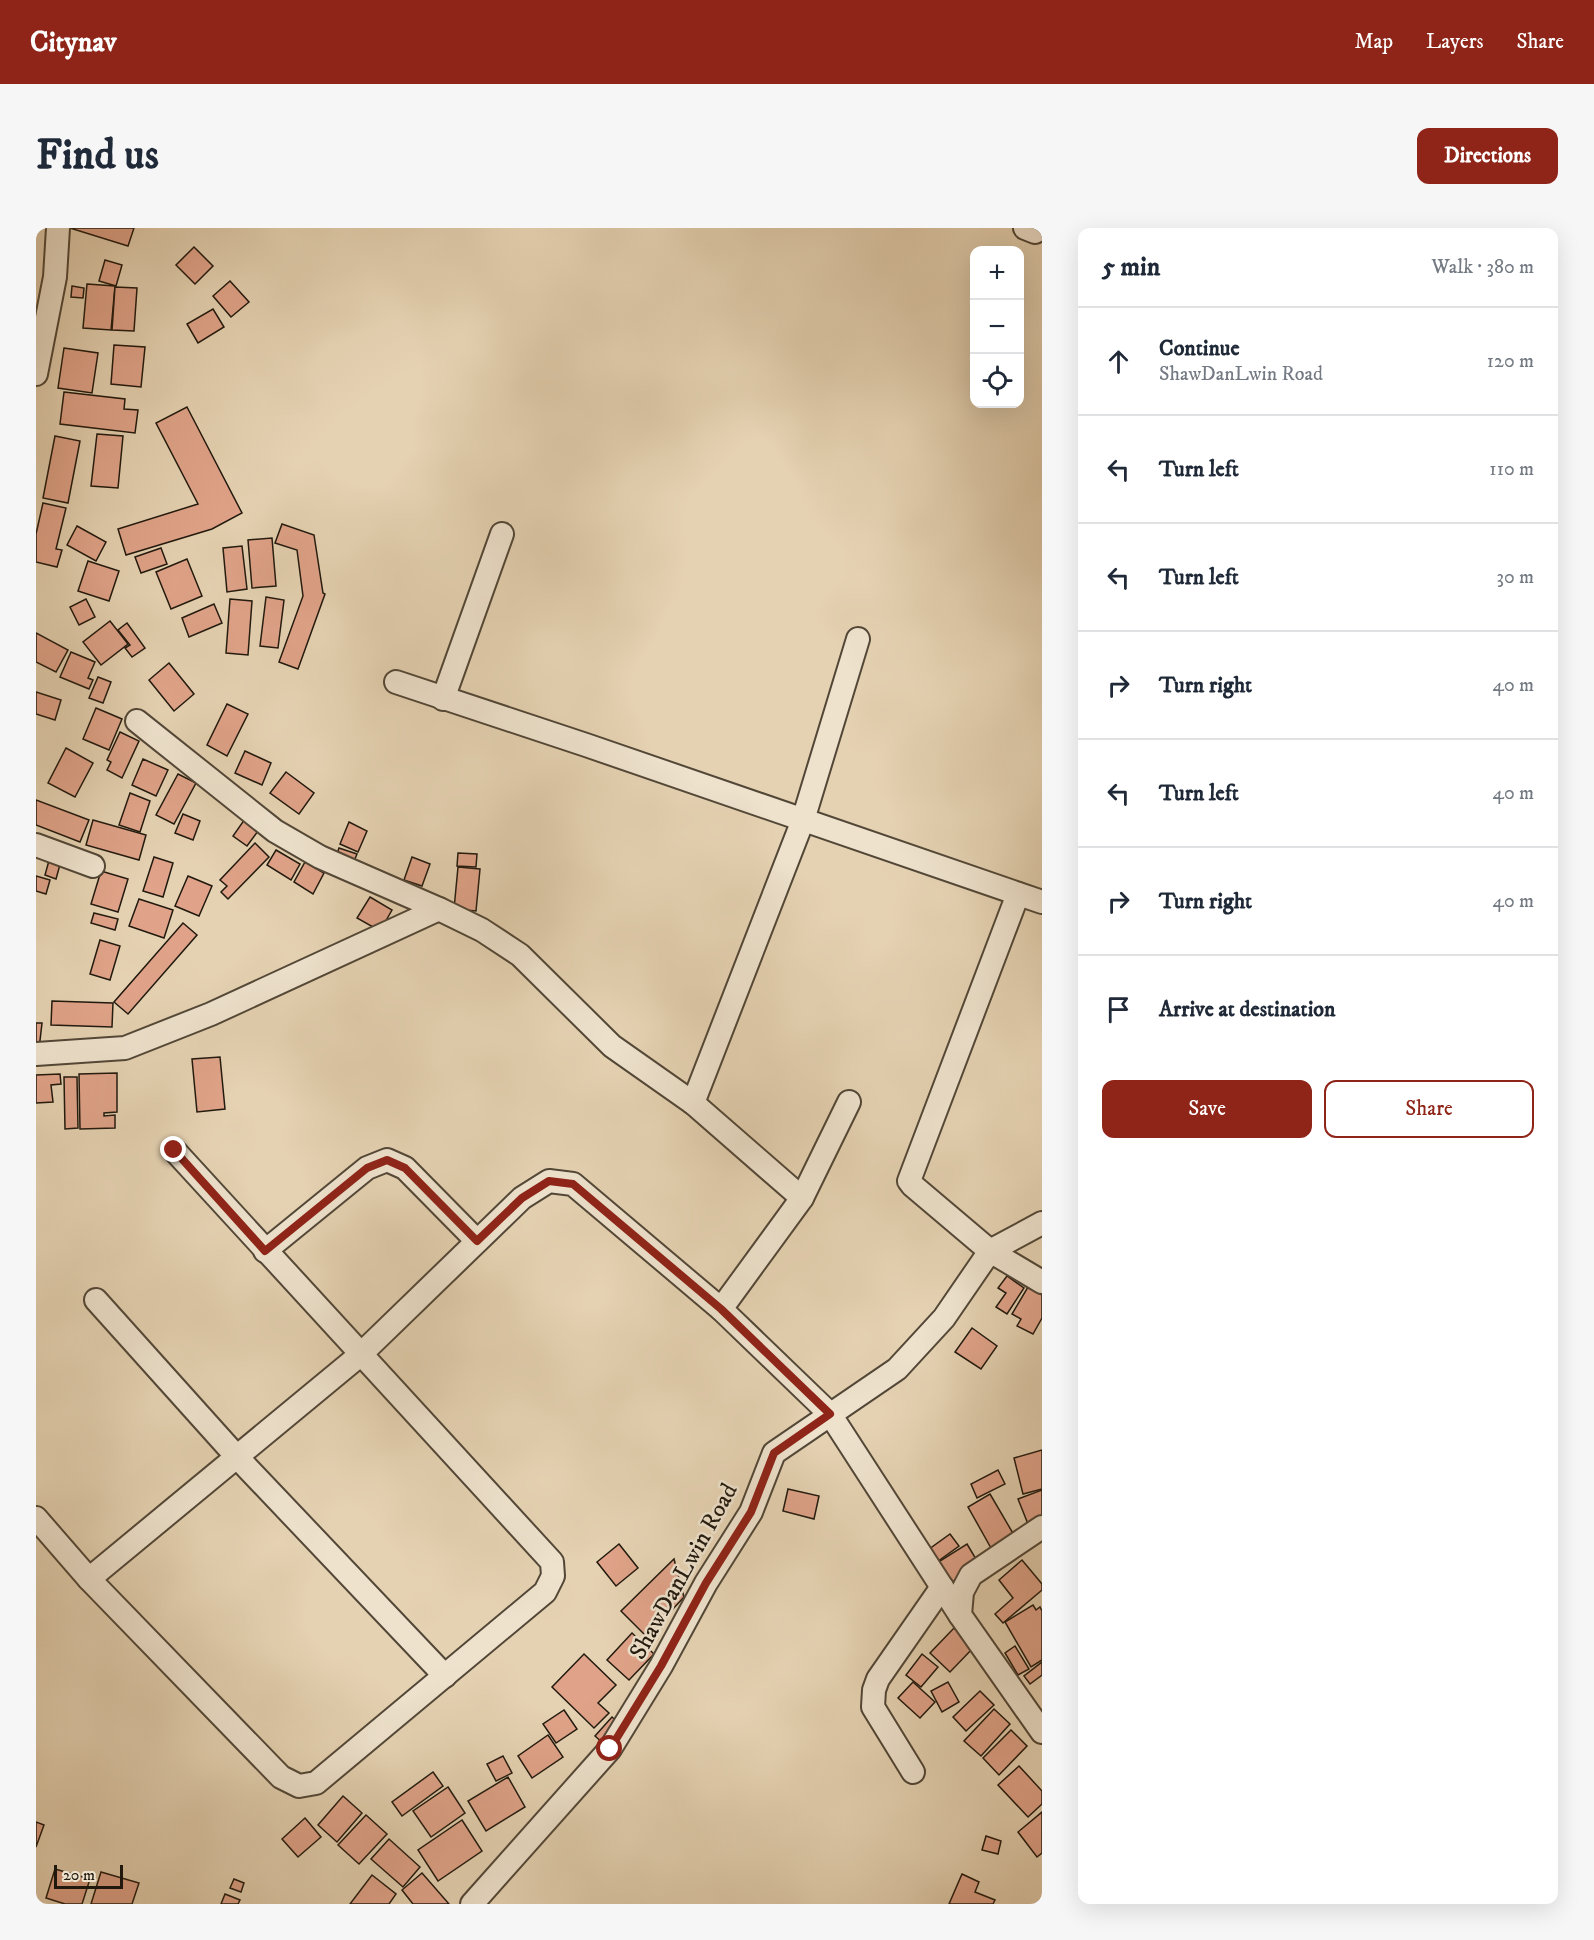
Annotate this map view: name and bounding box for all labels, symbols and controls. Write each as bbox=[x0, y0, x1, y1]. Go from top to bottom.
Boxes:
text: Citynav bbox=[30, 25, 117, 60]
text: Map bbox=[1354, 29, 1393, 55]
text: Layers bbox=[1426, 29, 1484, 55]
text: Share bbox=[1517, 29, 1564, 55]
button: Directions bbox=[1417, 128, 1558, 184]
text: Find us bbox=[36, 130, 159, 182]
map controls bbox=[970, 246, 1024, 408]
button: + bbox=[970, 246, 1024, 300]
text: 5 min bbox=[1102, 251, 1160, 284]
text: Walk · 380 m bbox=[1432, 255, 1534, 280]
button: − bbox=[970, 300, 1024, 354]
text: Continue bbox=[1159, 335, 1240, 362]
icon: ahead bbox=[1102, 345, 1135, 378]
text: 120 m bbox=[1487, 349, 1534, 374]
button: locate bbox=[970, 354, 1024, 408]
text: ShawDanLwin Road bbox=[1159, 362, 1323, 387]
icon: left bbox=[1102, 453, 1135, 486]
text: Turn left bbox=[1159, 456, 1239, 483]
text: 110 m bbox=[1489, 457, 1534, 482]
icon: left bbox=[1102, 561, 1135, 594]
text: Turn left bbox=[1159, 564, 1239, 591]
text: 30 m bbox=[1496, 565, 1534, 590]
icon: right bbox=[1102, 669, 1135, 702]
text: Turn right bbox=[1159, 672, 1252, 699]
text: 40 m bbox=[1492, 673, 1534, 698]
icon: left bbox=[1102, 777, 1135, 810]
text: Turn left bbox=[1159, 780, 1239, 807]
text: 40 m bbox=[1492, 781, 1534, 806]
icon: right bbox=[1102, 885, 1135, 918]
text: Turn right bbox=[1159, 888, 1252, 915]
text: 40 m bbox=[1492, 889, 1534, 914]
icon: arrive bbox=[1102, 993, 1135, 1026]
text: Arrive at destination bbox=[1159, 996, 1336, 1023]
button: Save bbox=[1102, 1080, 1312, 1138]
button: Share bbox=[1324, 1080, 1534, 1138]
route end bbox=[160, 1136, 186, 1162]
street label: ShawDanLwin Road bbox=[623, 1478, 745, 1665]
route start bbox=[596, 1735, 622, 1761]
scale bar bbox=[54, 1862, 123, 1890]
text: 20 m bbox=[63, 1865, 95, 1885]

